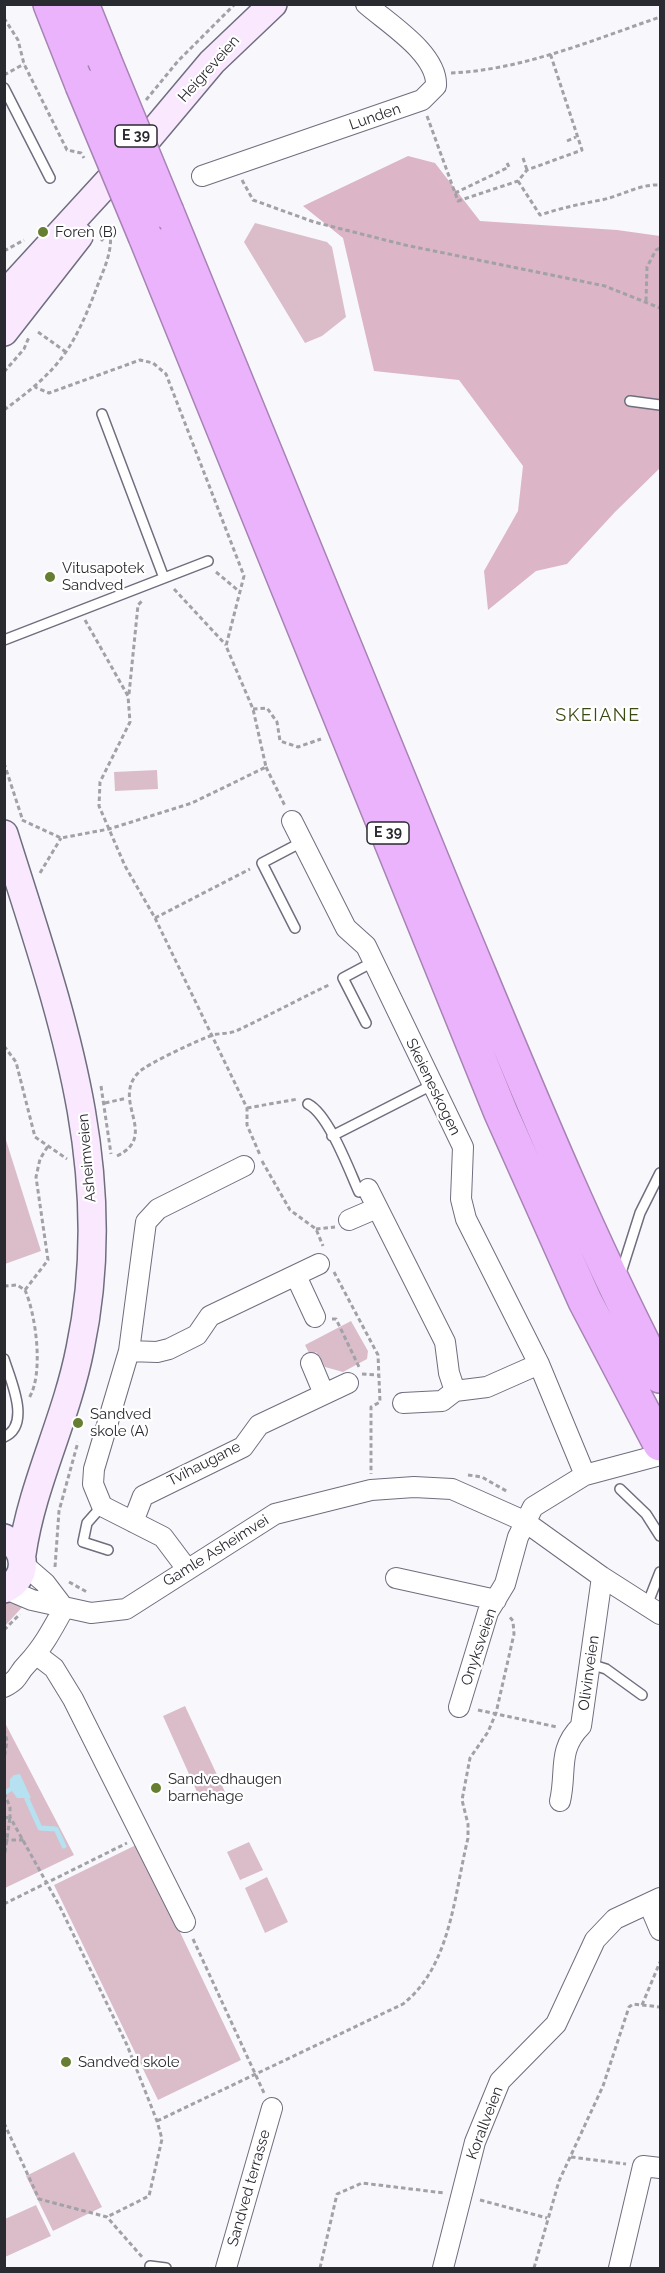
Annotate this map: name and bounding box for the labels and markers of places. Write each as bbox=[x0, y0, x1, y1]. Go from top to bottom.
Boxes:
place label: Foren (B) bbox=[55, 223, 117, 241]
marker: Foren (B) bbox=[36, 225, 50, 239]
place label: Vitusapotek Sandved bbox=[62, 559, 145, 594]
marker: Vitusapotek Sandved bbox=[43, 570, 57, 584]
place label: Sandved skole (A) bbox=[90, 1405, 151, 1440]
marker: Sandved skole (A) bbox=[71, 1416, 85, 1430]
place label: Sandvedhaugen barnehage bbox=[168, 1770, 282, 1805]
marker: Sandvedhaugen barnehage bbox=[149, 1781, 163, 1795]
place label: Sandved skole bbox=[78, 2053, 180, 2071]
marker: Sandved skole bbox=[59, 2055, 73, 2069]

